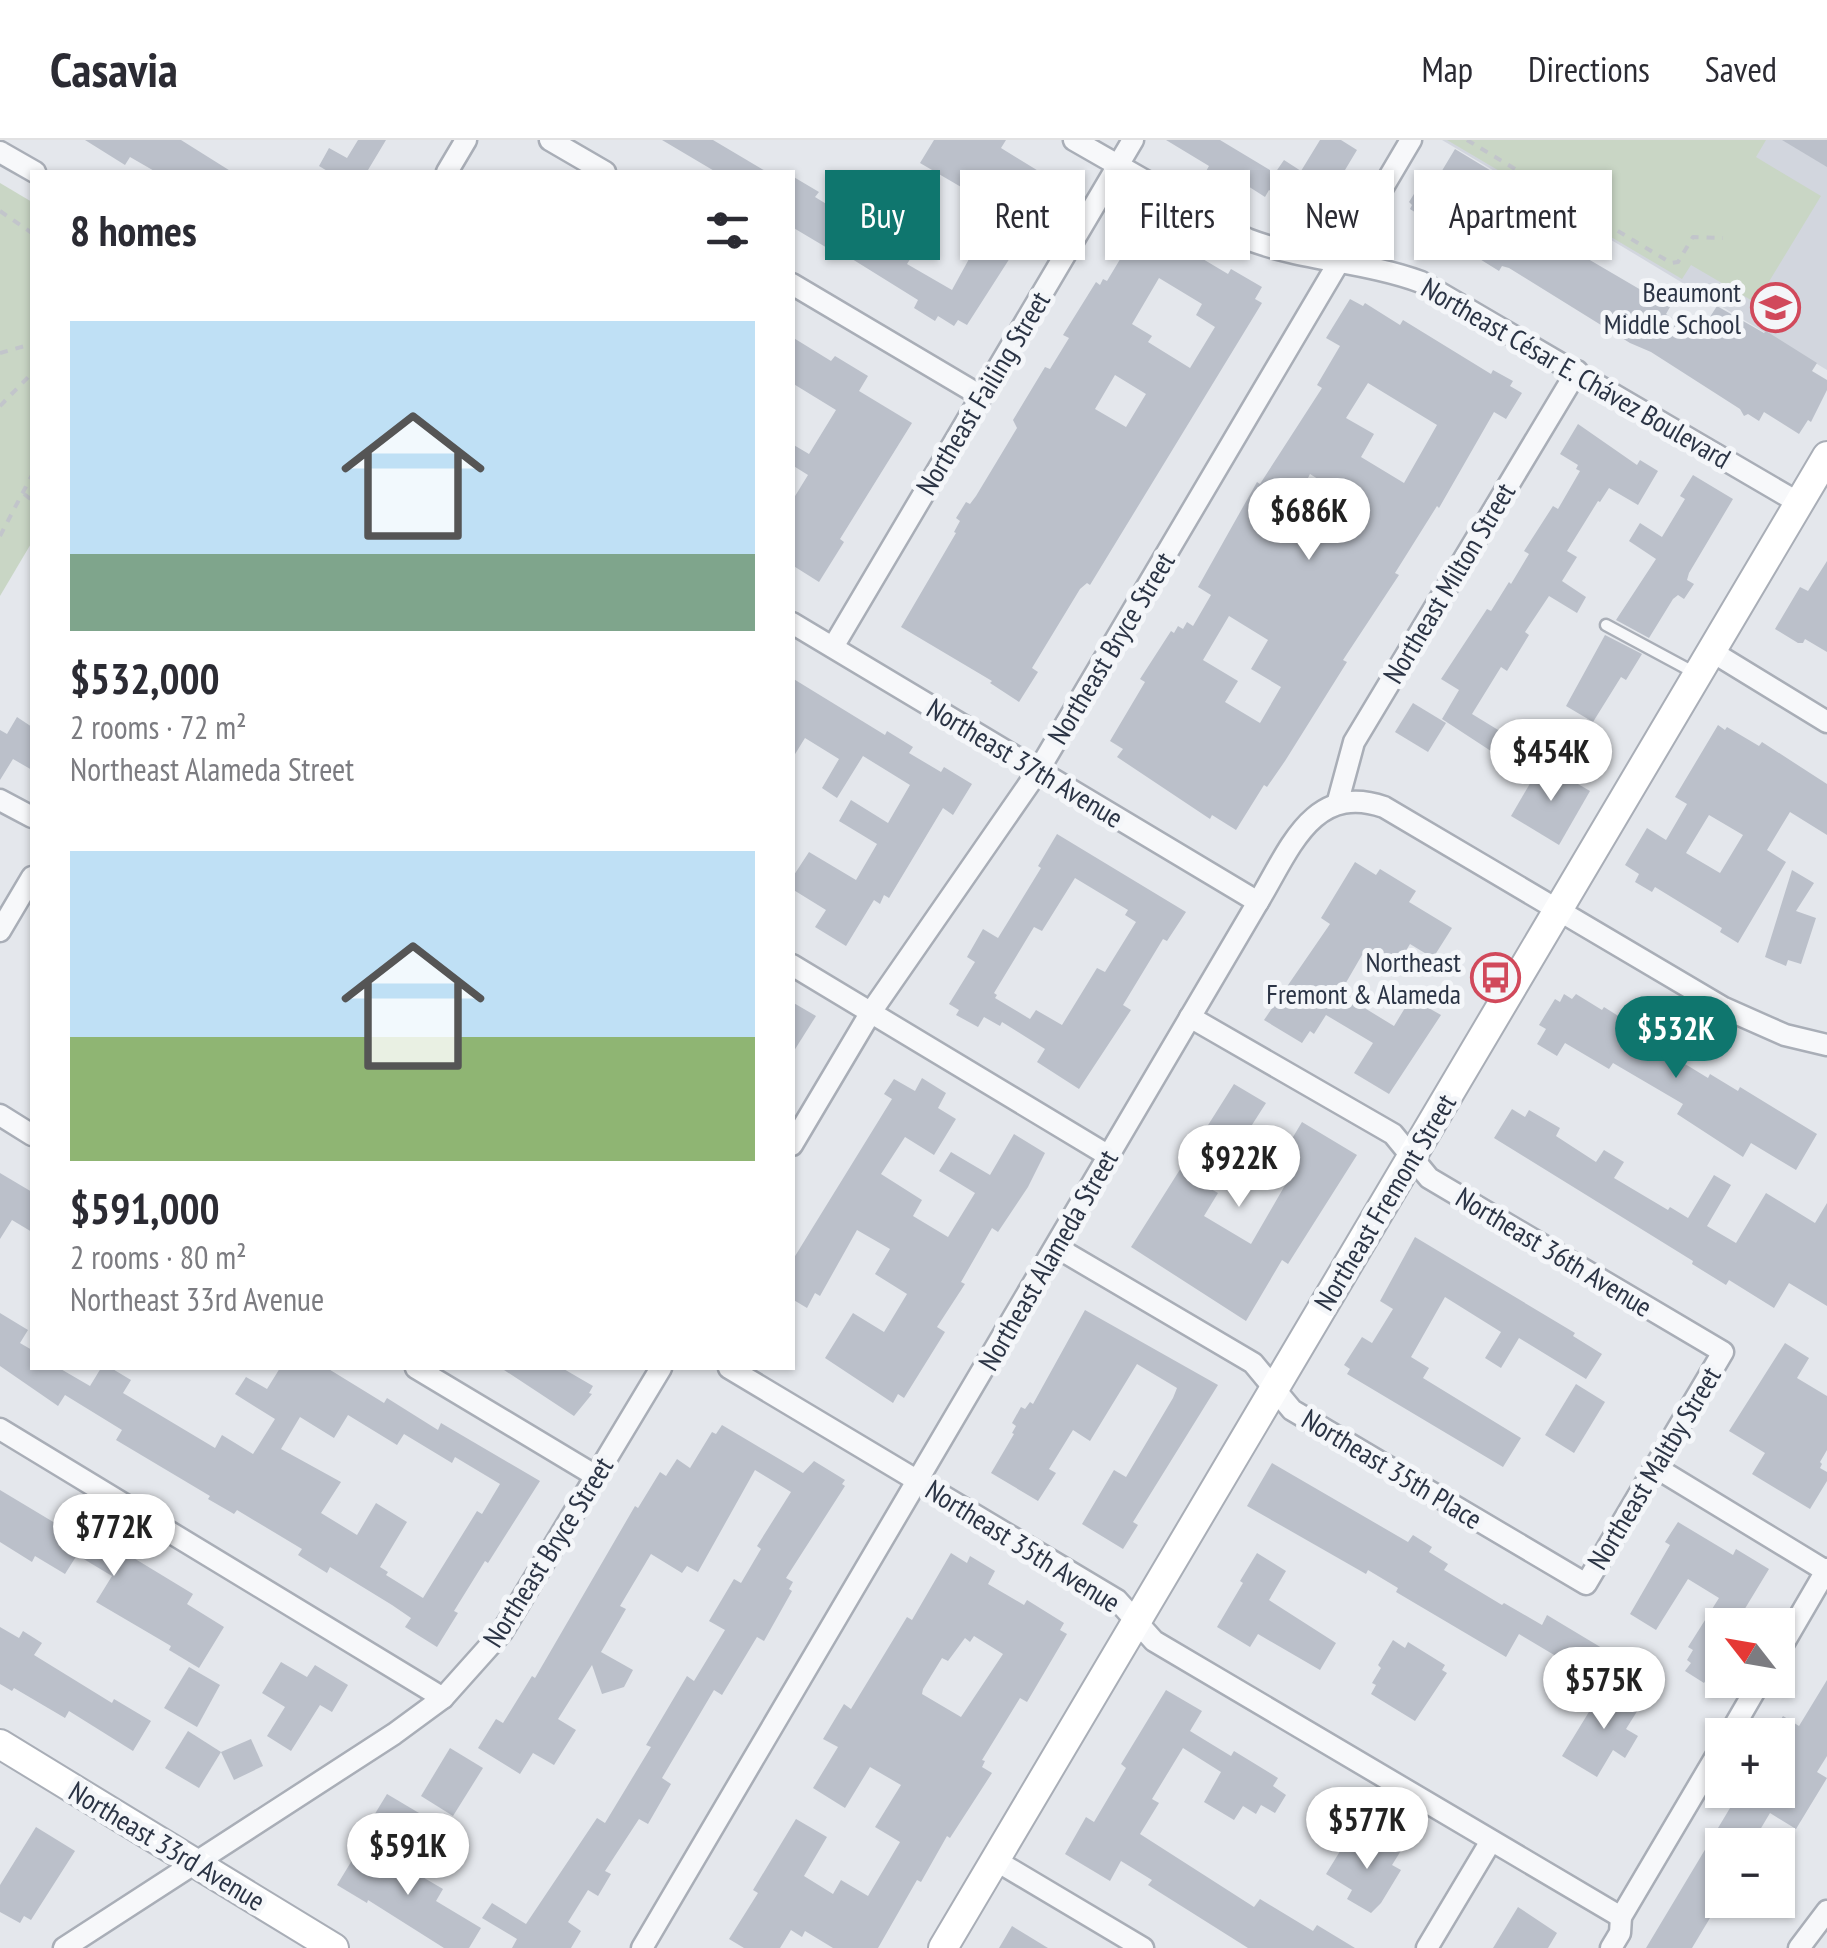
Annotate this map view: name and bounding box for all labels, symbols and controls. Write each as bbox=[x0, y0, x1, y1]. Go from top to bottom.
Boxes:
text: Casavia bbox=[50, 38, 178, 100]
text: Map bbox=[1422, 46, 1473, 92]
text: Directions bbox=[1528, 46, 1650, 92]
text: Saved bbox=[1705, 46, 1777, 92]
chip: Buy bbox=[825, 170, 940, 260]
chip: Rent bbox=[960, 170, 1085, 260]
chip: Filters bbox=[1105, 170, 1250, 260]
chip: New bbox=[1270, 170, 1394, 260]
chip: Apartment bbox=[1414, 170, 1612, 260]
text: 8 homes bbox=[70, 203, 197, 258]
icon: filters bbox=[700, 203, 755, 258]
street label: Northeast César E. Chávez Boulevard bbox=[1415, 269, 1738, 476]
place label: Beaumont Middle School bbox=[1604, 273, 1741, 342]
school or university icon: Beaumont Middle School bbox=[1750, 282, 1802, 334]
street label: Northeast Failing Street bbox=[907, 284, 1058, 501]
icon: home bbox=[323, 386, 503, 566]
street label: Northeast Milton Street bbox=[1374, 475, 1523, 690]
pin: $686K bbox=[1239, 478, 1379, 563]
text: $686K bbox=[1270, 489, 1348, 531]
street label: Northeast Bryce Street bbox=[1039, 545, 1183, 751]
text: $532,000 bbox=[70, 651, 220, 706]
street label: Northeast 37th Avenue bbox=[920, 689, 1130, 836]
text: 2 rooms · 72 m² bbox=[70, 706, 247, 748]
pin: $454K bbox=[1481, 719, 1621, 804]
text: $454K bbox=[1512, 730, 1590, 772]
text: Northeast Alameda Street bbox=[70, 748, 354, 790]
icon: home bbox=[323, 916, 503, 1096]
place label: Northeast Fremont & Alameda bbox=[1266, 943, 1461, 1012]
bus stop icon: Northeast Fremont & Alameda bbox=[1470, 952, 1522, 1004]
pin: $532K bbox=[1606, 996, 1746, 1081]
text: $532K bbox=[1637, 1007, 1715, 1049]
street label: Northeast Fremont Street bbox=[1305, 1086, 1464, 1317]
pin: $922K bbox=[1169, 1125, 1309, 1210]
text: $922K bbox=[1200, 1136, 1278, 1178]
street label: Northeast Alameda Street bbox=[969, 1143, 1126, 1377]
street label: Northeast 36th Avenue bbox=[1449, 1178, 1659, 1325]
text: $591,000 bbox=[70, 1181, 220, 1236]
text: 2 rooms · 80 m² bbox=[70, 1236, 247, 1278]
text: Northeast 33rd Avenue bbox=[70, 1278, 324, 1320]
street label: Northeast Maltby Street bbox=[1578, 1359, 1729, 1576]
street label: Northeast 35th Place bbox=[1295, 1400, 1489, 1537]
street label: Northeast Bryce Street bbox=[474, 1449, 621, 1654]
street label: Northeast 35th Avenue bbox=[919, 1471, 1127, 1620]
pin: $772K bbox=[44, 1494, 184, 1579]
text: $772K bbox=[75, 1505, 153, 1547]
north arrow bbox=[1705, 1608, 1795, 1698]
map controls bbox=[1705, 1608, 1795, 1918]
pin: $575K bbox=[1534, 1647, 1674, 1732]
text: $575K bbox=[1565, 1658, 1643, 1700]
button: + bbox=[1705, 1718, 1795, 1808]
street label: Northeast 33rd Avenue bbox=[62, 1772, 272, 1919]
pin: $577K bbox=[1297, 1787, 1437, 1872]
text: $577K bbox=[1328, 1798, 1406, 1840]
pin: $591K bbox=[338, 1813, 478, 1898]
text: $591K bbox=[369, 1824, 447, 1866]
button: − bbox=[1705, 1828, 1795, 1918]

